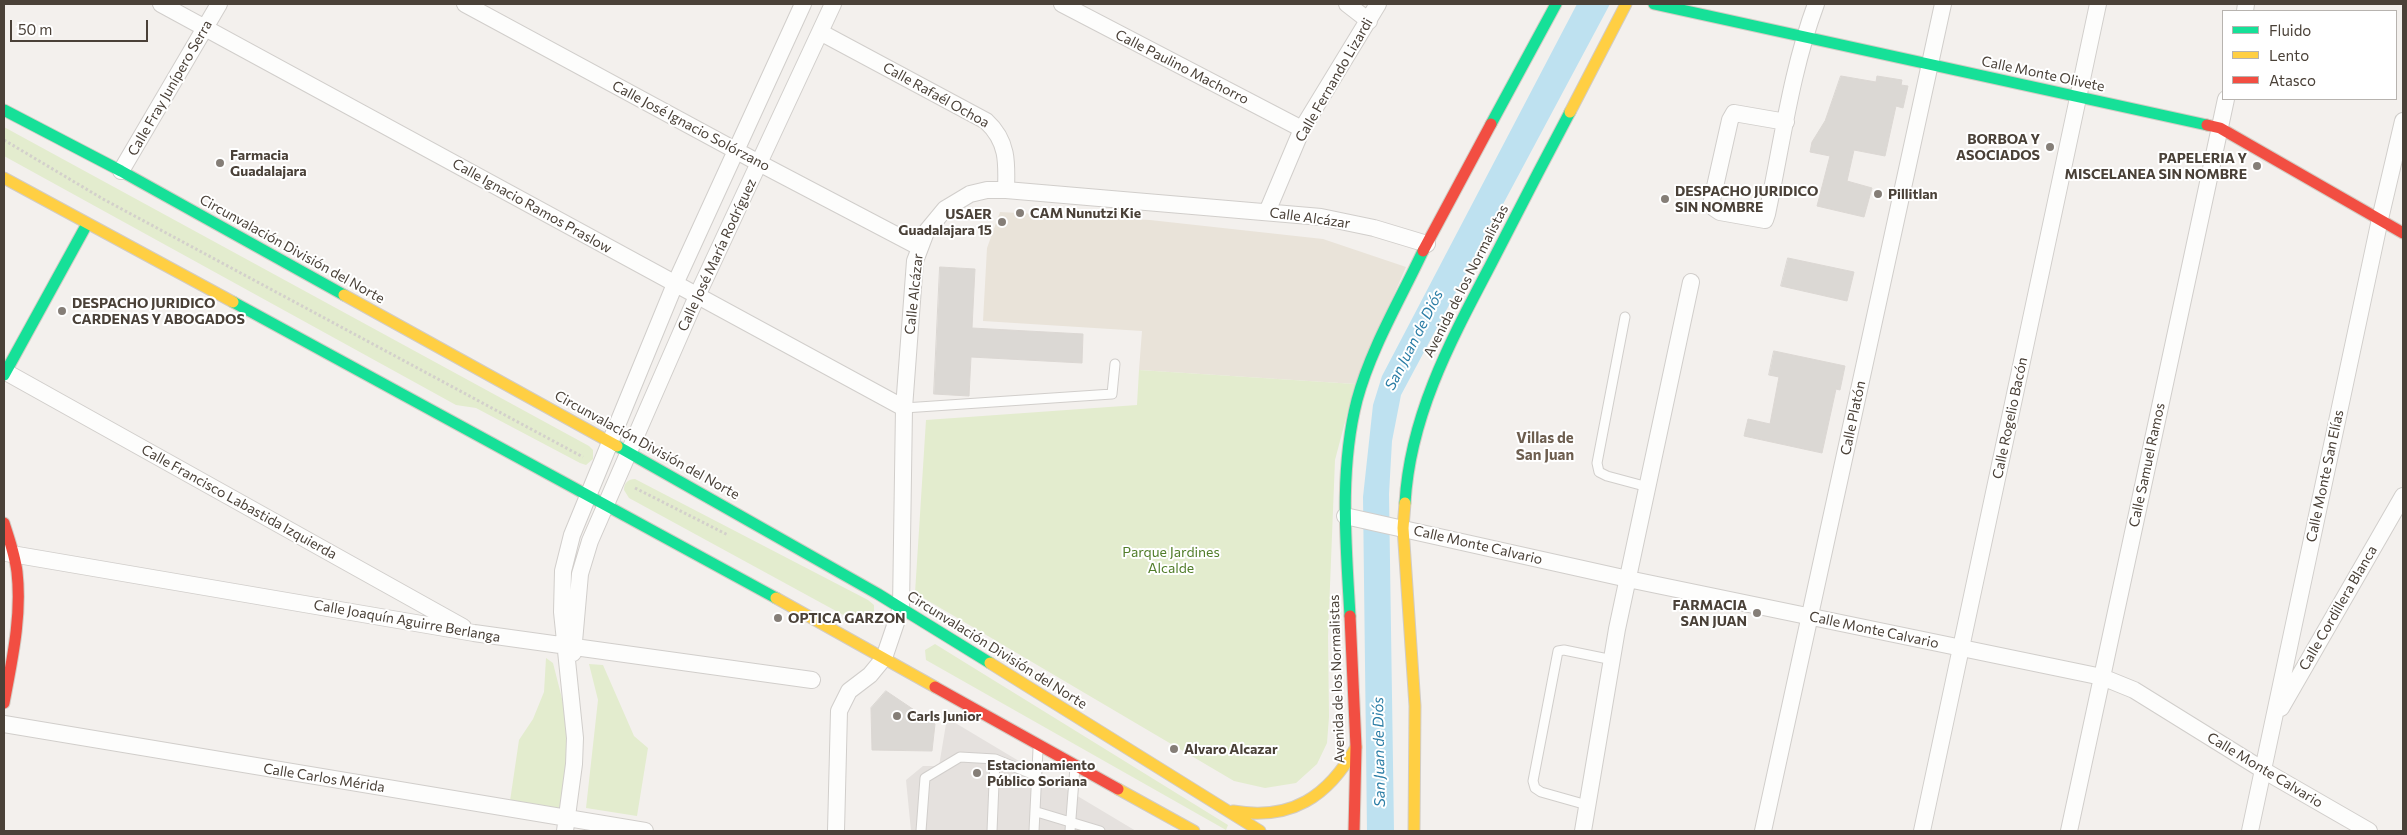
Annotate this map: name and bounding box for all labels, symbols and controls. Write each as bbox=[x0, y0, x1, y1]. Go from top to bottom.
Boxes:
scale bar bbox=[12, 10, 150, 42]
legend bbox=[2222, 10, 2397, 100]
street label: Calle Fernando Lizardi bbox=[1292, 15, 1376, 145]
street label: Calle Fray Junípero Serra bbox=[124, 17, 216, 159]
text: 50 m bbox=[18, 20, 52, 38]
text: Fluido bbox=[2269, 21, 2311, 39]
street label: Calle Paulino Machorro bbox=[1112, 26, 1252, 108]
text: Lento bbox=[2269, 46, 2309, 64]
street label: Calle Monte Olivete bbox=[1980, 53, 2106, 95]
street label: Calle Rafaél Ochoa bbox=[880, 59, 992, 131]
text: Atasco bbox=[2269, 71, 2316, 89]
street label: Calle José Ignacio Solórzano bbox=[609, 77, 773, 175]
place label: BORBOA Y ASOCIADOS bbox=[1956, 131, 2040, 164]
marker: BORBOA Y ASOCIADOS bbox=[2044, 141, 2056, 153]
place label: Farmacia Guadalajara bbox=[230, 147, 307, 180]
place label: PAPELERIA Y MISCELANEA SIN NOMBRE bbox=[2065, 150, 2247, 182]
street label: Calle Ignacio Ramos Praslow bbox=[449, 155, 615, 257]
marker: Farmacia Guadalajara bbox=[214, 157, 226, 169]
marker: PAPELERIA Y MISCELANEA SIN NOMBRE bbox=[2251, 160, 2263, 172]
street label: Calle José María Rodríguez bbox=[674, 176, 760, 334]
place label: DESPACHO JURIDICO SIN NOMBRE bbox=[1675, 183, 1818, 216]
place label: Pillitlan bbox=[1888, 186, 1938, 202]
marker: Pillitlan bbox=[1872, 188, 1884, 200]
street label: Circunvalación División del Norte bbox=[197, 191, 387, 307]
marker: DESPACHO JURIDICO SIN NOMBRE bbox=[1659, 193, 1671, 205]
street label: Avenida de los Normalistas bbox=[1420, 202, 1512, 360]
street label: Calle Alcázar bbox=[1269, 204, 1351, 232]
place label: CAM Nunutzi Kie bbox=[1030, 205, 1141, 221]
place label: USAER Guadalajara 15 bbox=[898, 206, 992, 238]
marker: CAM Nunutzi Kie bbox=[1014, 207, 1026, 219]
marker: USAER Guadalajara 15 bbox=[996, 216, 1008, 228]
street label: Calle Alcázar bbox=[901, 253, 927, 335]
water label: San Juan de Diós bbox=[1381, 287, 1447, 393]
place label: DESPACHO JURIDICO CARDENAS Y ABOGADOS bbox=[72, 295, 245, 328]
marker: DESPACHO JURIDICO CARDENAS Y ABOGADOS bbox=[56, 305, 68, 317]
street label: Calle Rogelio Bacón bbox=[1989, 356, 2031, 480]
street label: Calle Platón bbox=[1837, 379, 1869, 457]
street label: Circunvalación División del Norte bbox=[552, 387, 742, 503]
street label: Calle Samuel Ramos bbox=[2126, 401, 2168, 529]
street label: Calle Monte San Elías bbox=[2303, 408, 2347, 544]
district label: Villas de San Juan bbox=[1516, 429, 1574, 464]
street label: Calle Francisco Labastida Izquierda bbox=[138, 441, 340, 563]
street label: Calle Monte Calvario bbox=[1412, 522, 1544, 568]
street label: Calle Cordillera Blanca bbox=[2295, 543, 2381, 673]
park label: Parque Jardines Alcalde bbox=[1122, 544, 1220, 576]
street label: Circunvalación División del Norte bbox=[904, 588, 1090, 712]
street label: Avenida de los Normalistas bbox=[1326, 594, 1348, 764]
street label: Calle Joaquín Aguirre Berlanga bbox=[312, 596, 502, 646]
place label: FARMACIA SAN JUAN bbox=[1673, 597, 1747, 630]
marker: FARMACIA SAN JUAN bbox=[1751, 607, 1763, 619]
street label: Calle Monte Calvario bbox=[1808, 608, 1940, 652]
place label: OPTICA GARZON bbox=[788, 610, 906, 626]
marker: OPTICA GARZON bbox=[772, 612, 784, 624]
water label: San Juan de Diós bbox=[1369, 697, 1389, 807]
place label: Carls Junior bbox=[907, 708, 981, 724]
marker: Carls Junior bbox=[891, 710, 903, 722]
street label: Calle Monte Calvario bbox=[2204, 729, 2326, 811]
place label: Alvaro Alcazar bbox=[1184, 741, 1278, 757]
marker: Alvaro Alcazar bbox=[1168, 743, 1180, 755]
place label: Estacionamiento Público Soriana bbox=[987, 757, 1095, 790]
street label: Calle Carlos Mérida bbox=[262, 760, 386, 796]
marker: Estacionamiento Público Soriana bbox=[971, 767, 983, 779]

